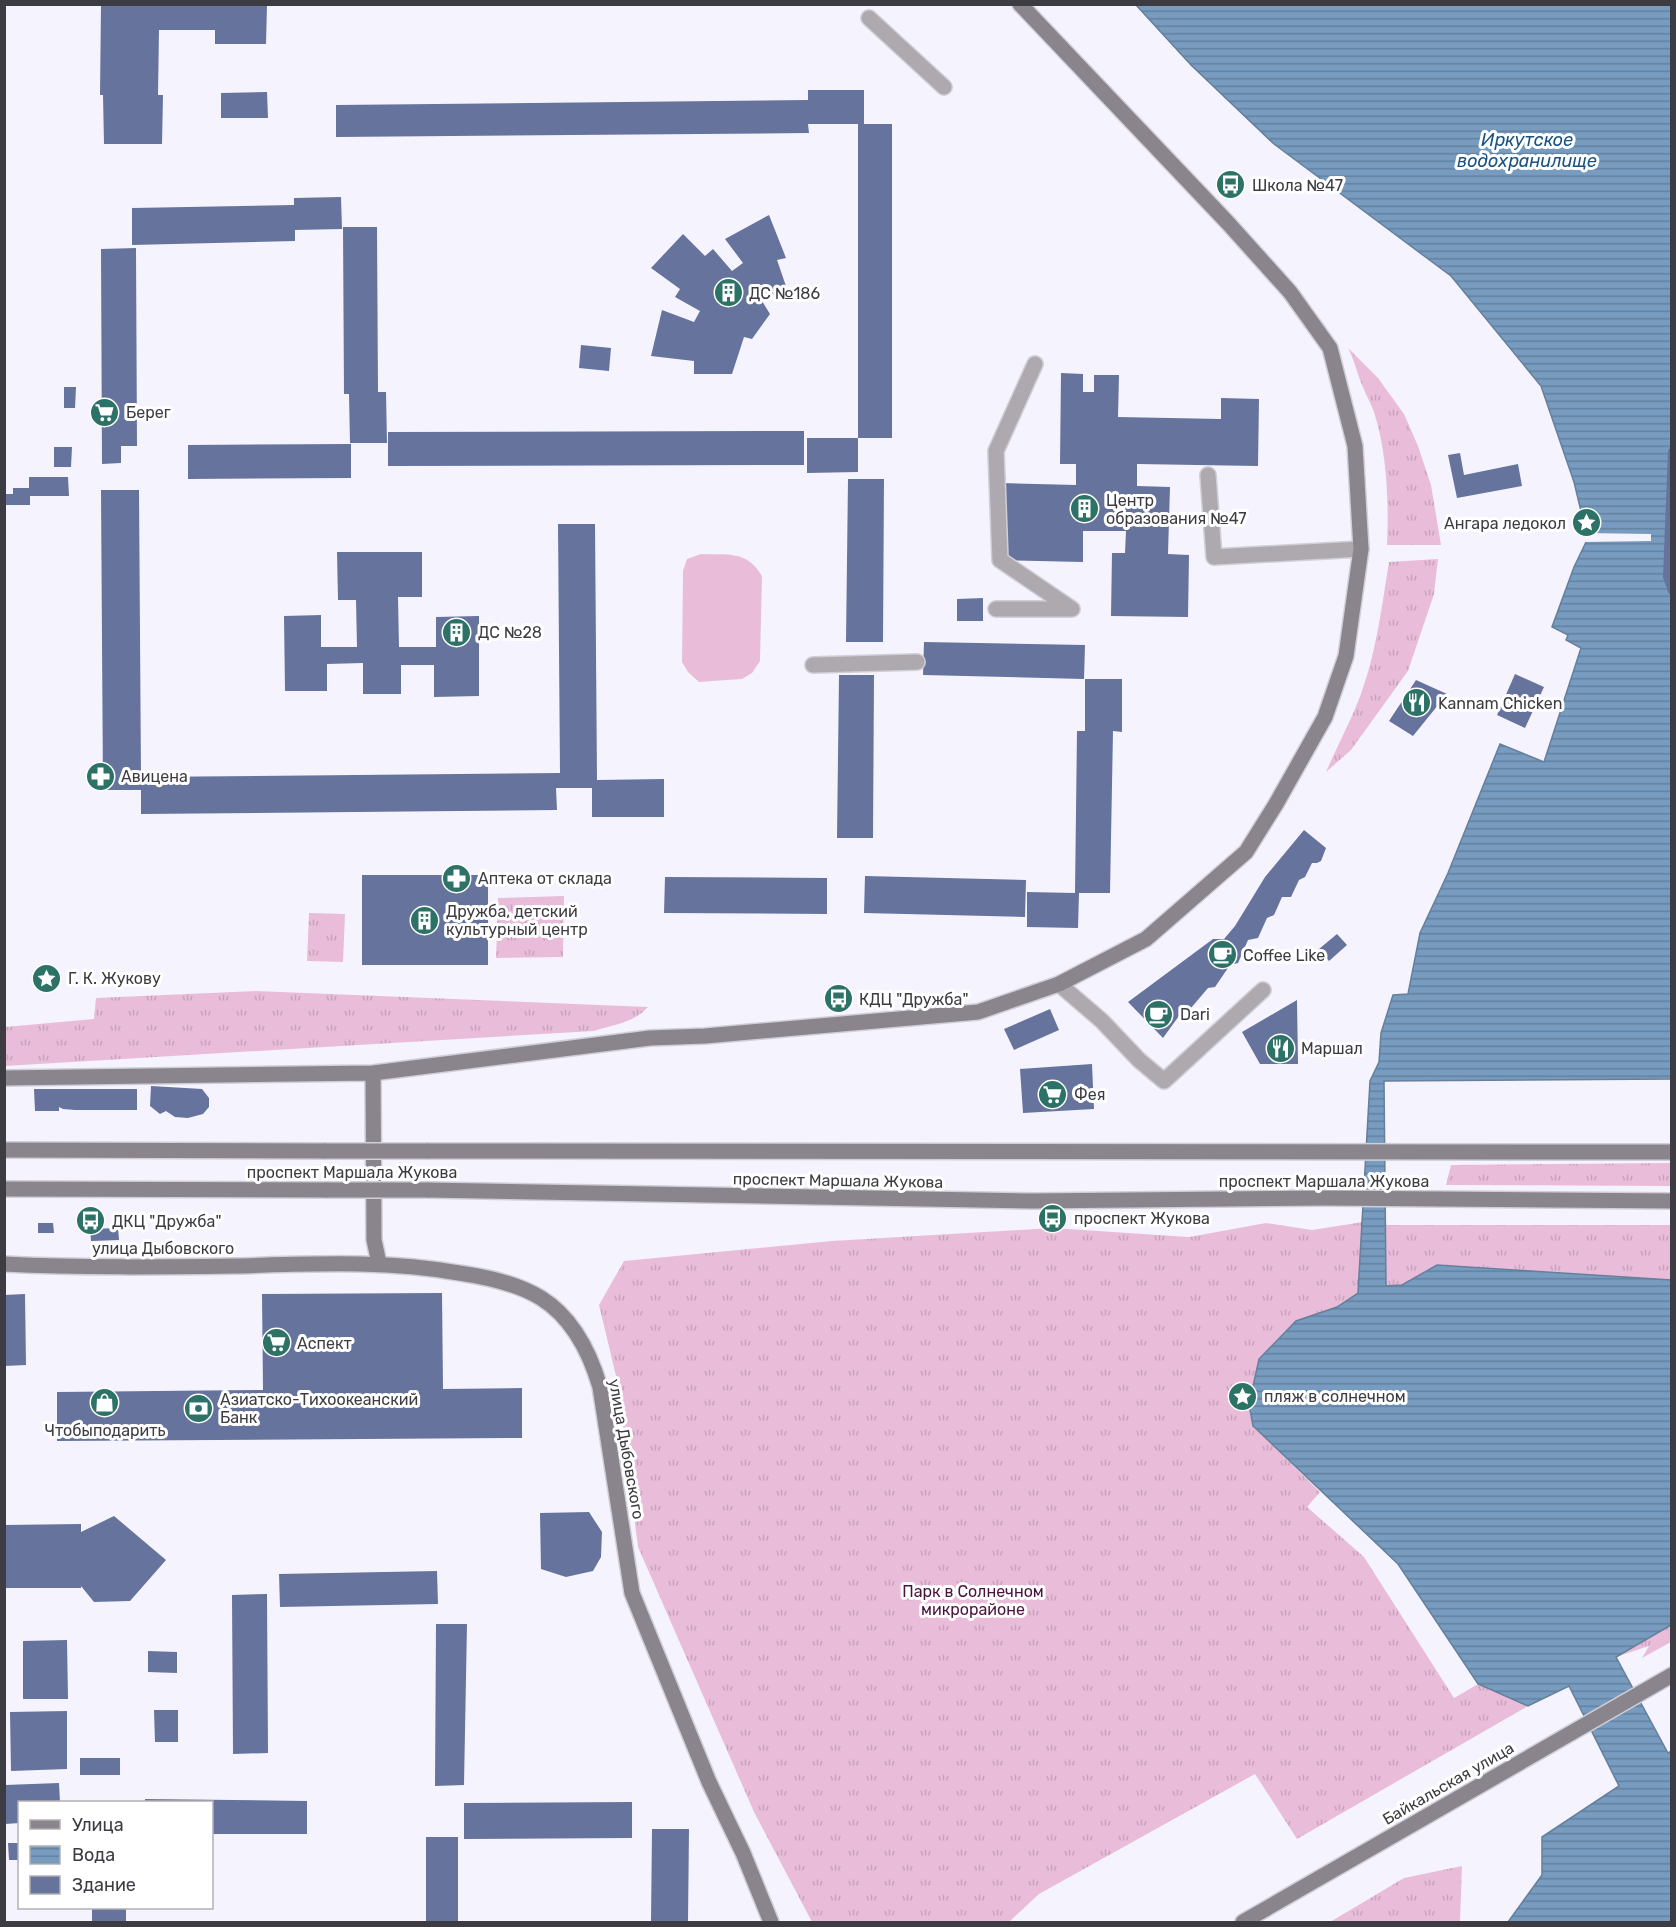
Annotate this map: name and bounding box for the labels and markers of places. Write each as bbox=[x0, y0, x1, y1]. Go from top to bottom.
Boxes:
bus stop icon: Школа №47 bbox=[1215, 169, 1247, 201]
place label: Школа №47 bbox=[1252, 176, 1343, 195]
building icon: ДС №186 bbox=[712, 277, 744, 309]
place label: ДС №186 bbox=[749, 284, 820, 303]
supermarket icon: Берег bbox=[89, 396, 121, 428]
place label: Берег bbox=[126, 403, 171, 422]
place label: Центр образования №47 bbox=[1106, 491, 1247, 528]
building icon: Центр образования №47 bbox=[1069, 493, 1101, 525]
place icon: Ангара ледокол bbox=[1571, 507, 1603, 539]
place label: Ангара ледокол bbox=[1444, 514, 1566, 533]
building icon: ДС №28 bbox=[441, 616, 473, 648]
place label: ДС №28 bbox=[478, 623, 542, 642]
restaurant icon: Kannam Chicken bbox=[1401, 687, 1433, 719]
place label: Kannam Chicken bbox=[1438, 694, 1562, 713]
pharmacy icon: Авицена bbox=[84, 760, 116, 792]
place label: Авицена bbox=[121, 767, 188, 786]
pharmacy icon: Аптека от склада bbox=[441, 862, 473, 894]
place label: Аптека от склада bbox=[478, 869, 612, 888]
place label: Дружба, детский культурный центр bbox=[446, 902, 588, 939]
building icon: Дружба, детский культурный центр bbox=[409, 904, 441, 936]
cafe icon: Coffee Like bbox=[1206, 939, 1238, 971]
place label: Coffee Like bbox=[1243, 946, 1325, 965]
place icon: Г. К. Жукову bbox=[31, 962, 63, 994]
place label: Г. К. Жукову bbox=[68, 969, 161, 988]
bus stop icon: КДЦ "Дружба" bbox=[822, 983, 854, 1015]
place label: КДЦ "Дружба" bbox=[859, 990, 968, 1009]
cafe icon: Dari bbox=[1143, 998, 1175, 1030]
place label: Dari bbox=[1180, 1005, 1210, 1024]
restaurant icon: Маршал bbox=[1264, 1032, 1296, 1064]
place label: Маршал bbox=[1301, 1039, 1363, 1058]
supermarket icon: Фея bbox=[1037, 1078, 1069, 1110]
place label: Фея bbox=[1074, 1085, 1105, 1104]
bus stop icon: проспект Жукова bbox=[1037, 1202, 1069, 1234]
bus stop icon: ДКЦ "Дружба" bbox=[75, 1205, 107, 1237]
place label: проспект Жукова bbox=[1074, 1209, 1210, 1228]
place label: ДКЦ "Дружба" bbox=[112, 1212, 221, 1231]
supermarket icon: Аспект bbox=[260, 1327, 292, 1359]
place label: Аспект bbox=[297, 1334, 352, 1353]
place icon: пляж в солнечном bbox=[1227, 1380, 1259, 1412]
shop icon: Чтобыподарить bbox=[89, 1386, 121, 1418]
place label: пляж в солнечном bbox=[1264, 1387, 1406, 1406]
place label: Азиатско-Тихоокеанский Банк bbox=[220, 1390, 418, 1427]
bank icon: Азиатско-Тихоокеанский Банк bbox=[183, 1392, 215, 1424]
place label: Чтобыподарить bbox=[44, 1421, 166, 1440]

